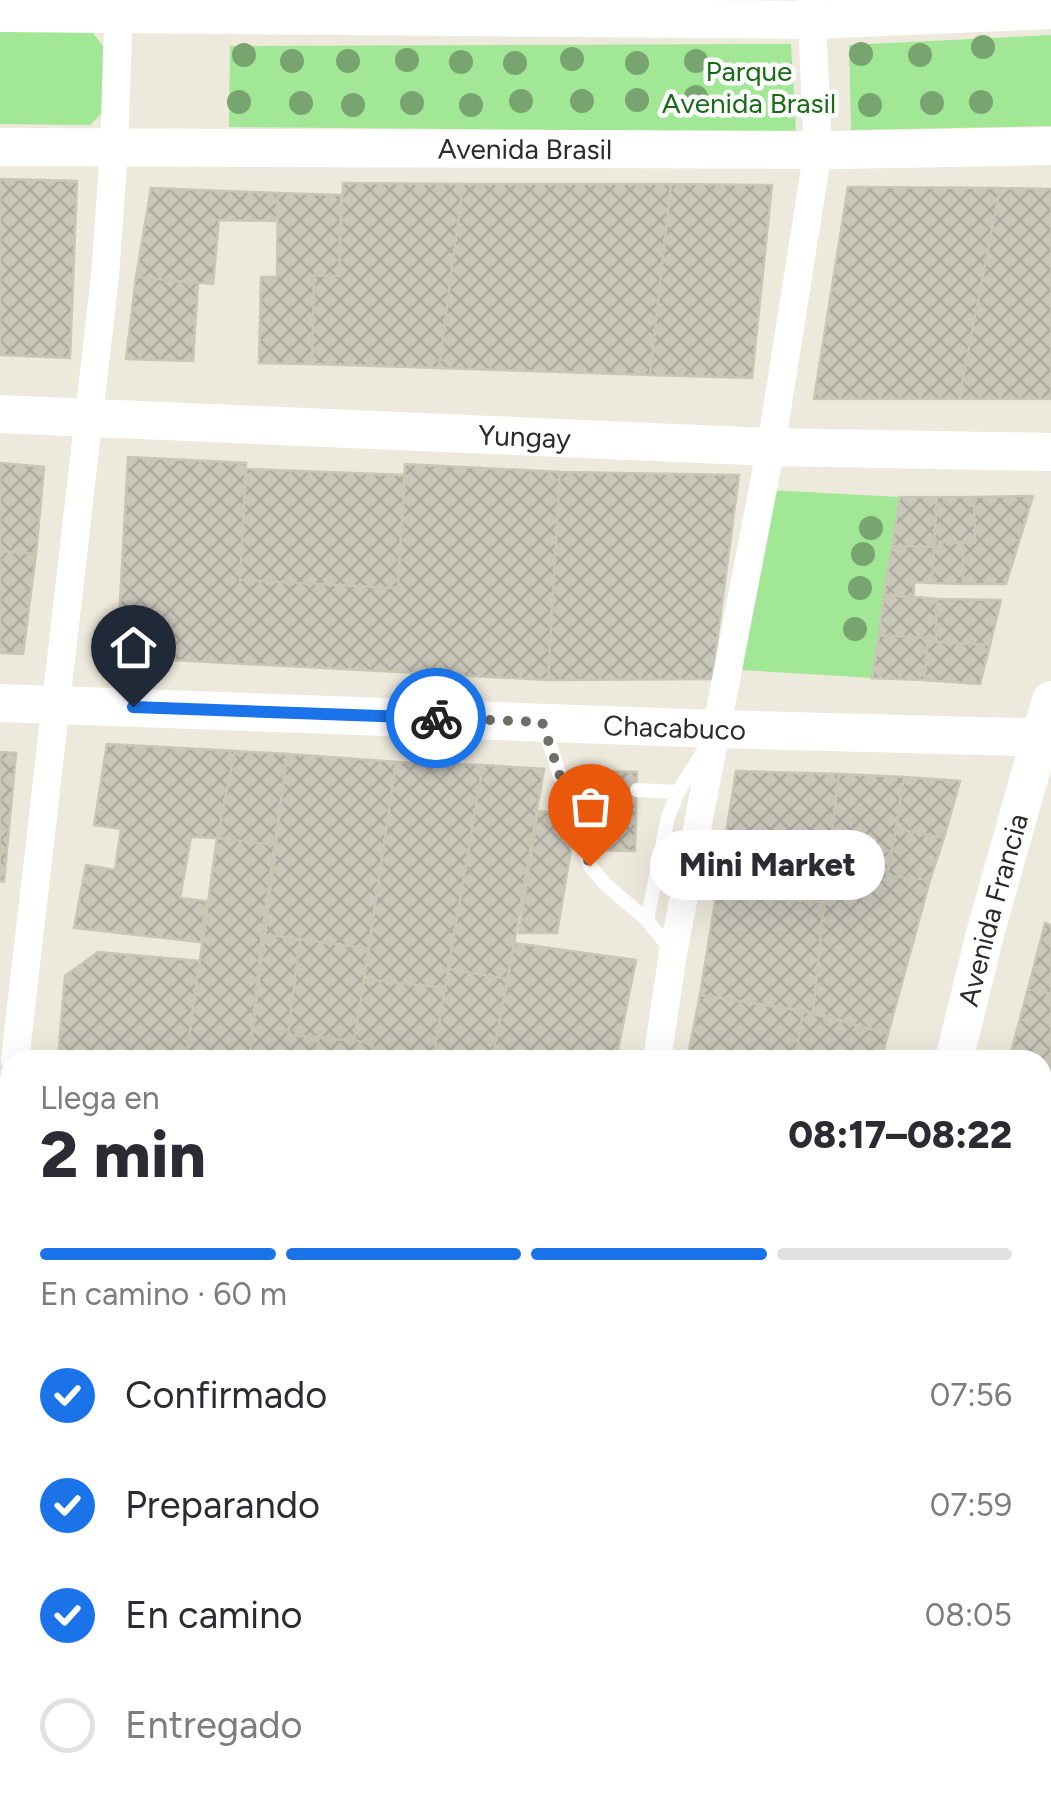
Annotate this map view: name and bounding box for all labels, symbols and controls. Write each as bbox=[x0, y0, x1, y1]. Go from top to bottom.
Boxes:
park label: Parque Avenida Brasil bbox=[662, 54, 836, 120]
street label: Avenida Brasil bbox=[438, 132, 612, 166]
street label: Yungay bbox=[478, 417, 572, 455]
pin bbox=[91, 605, 176, 708]
icon: home bbox=[106, 620, 161, 675]
courier bbox=[386, 668, 486, 768]
icon: bike bbox=[409, 691, 464, 746]
street label: Chacabuco bbox=[602, 708, 746, 747]
pin bbox=[548, 764, 633, 867]
icon: bag bbox=[563, 779, 618, 834]
street label: Avenida Francia bbox=[951, 810, 1035, 1010]
callout: Mini Market bbox=[650, 831, 885, 901]
text: Mini Market bbox=[679, 846, 856, 884]
text: Llega en bbox=[40, 1079, 160, 1117]
text: 08:17–08:22 bbox=[788, 1112, 1012, 1158]
text: 2 min bbox=[40, 1115, 206, 1193]
text: En camino · 60 m bbox=[40, 1275, 287, 1313]
icon: check bbox=[40, 1368, 95, 1423]
text: Confirmado bbox=[125, 1372, 327, 1418]
text: 07:56 bbox=[930, 1376, 1012, 1414]
icon: check bbox=[40, 1478, 95, 1533]
text: Preparando bbox=[125, 1482, 320, 1528]
text: 07:59 bbox=[930, 1486, 1012, 1524]
icon: check bbox=[40, 1588, 95, 1643]
text: En camino bbox=[125, 1592, 302, 1638]
text: 08:05 bbox=[925, 1596, 1012, 1634]
text: Entregado bbox=[125, 1702, 303, 1748]

